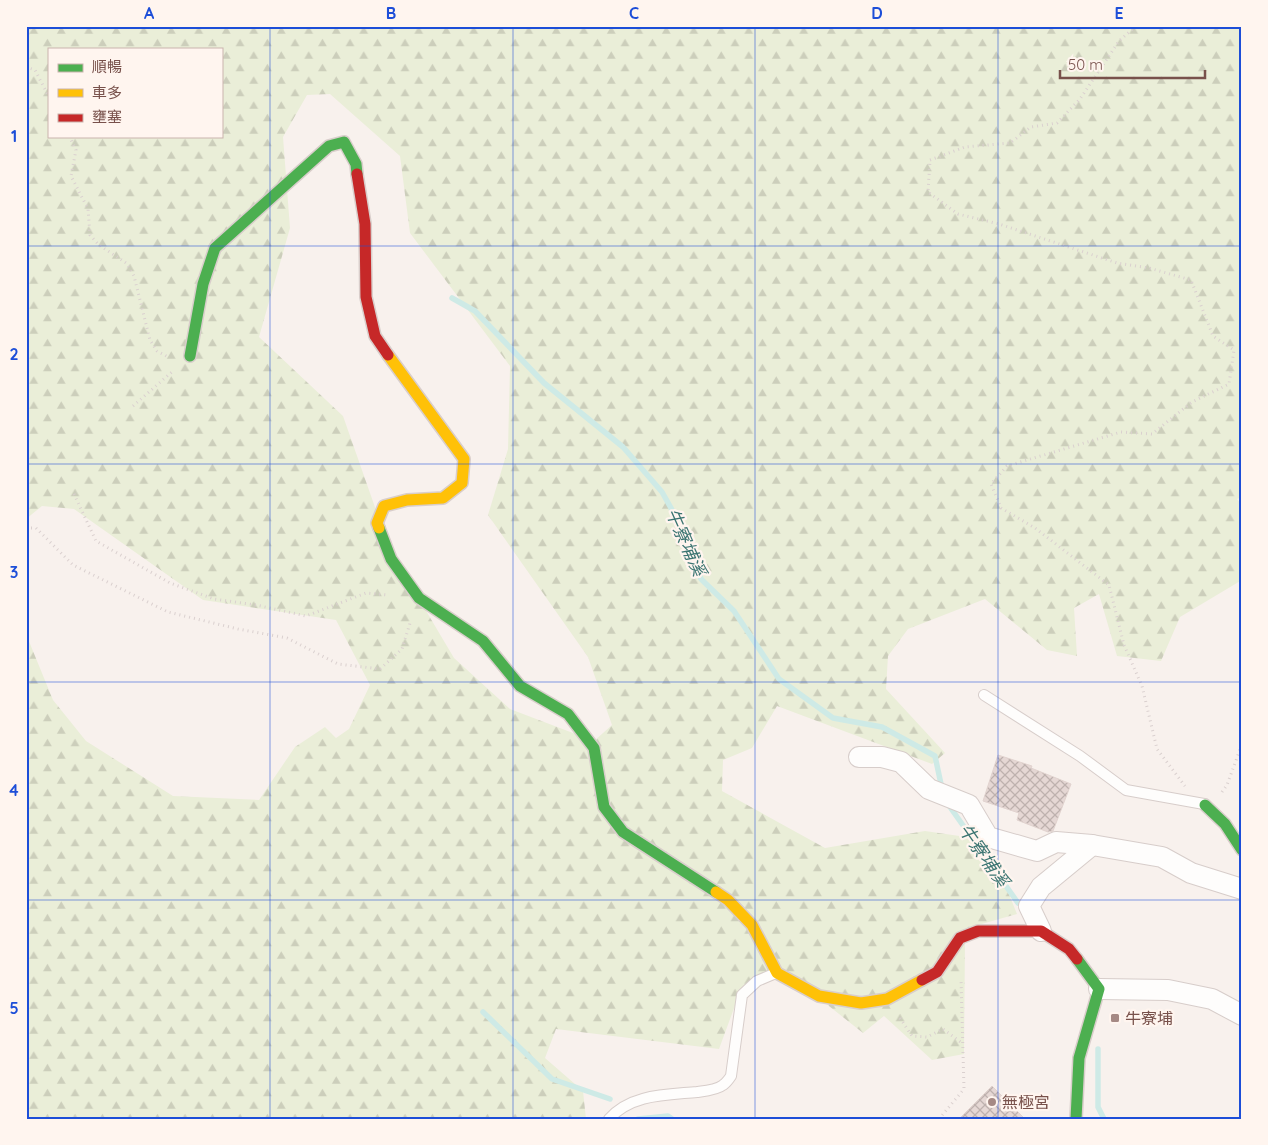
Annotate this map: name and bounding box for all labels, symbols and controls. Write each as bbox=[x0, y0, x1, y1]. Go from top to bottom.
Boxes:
text: A bbox=[144, 3, 155, 23]
text: B bbox=[386, 3, 396, 23]
text: C bbox=[629, 3, 639, 23]
text: D bbox=[871, 3, 883, 23]
text: E bbox=[1114, 3, 1124, 23]
legend bbox=[48, 48, 222, 138]
scale bar bbox=[1060, 48, 1206, 80]
text: 50 m bbox=[1068, 55, 1103, 74]
text: 順暢 bbox=[92, 57, 122, 76]
text: 車多 bbox=[92, 83, 122, 102]
text: 壅塞 bbox=[92, 107, 122, 126]
text: 1 bbox=[11, 126, 17, 146]
text: 2 bbox=[9, 344, 19, 364]
water label: 牛寮埔溪 bbox=[661, 504, 712, 582]
text: 3 bbox=[10, 562, 18, 582]
text: 4 bbox=[9, 780, 19, 800]
water label: 牛寮埔溪 bbox=[954, 819, 1016, 894]
text: 5 bbox=[9, 998, 19, 1018]
place label: 牛寮埔 bbox=[1125, 1008, 1173, 1028]
marker: 牛寮埔 bbox=[1109, 1012, 1121, 1024]
place label: 無極宮 bbox=[1002, 1092, 1050, 1112]
marker: 無極宮 bbox=[986, 1096, 998, 1108]

